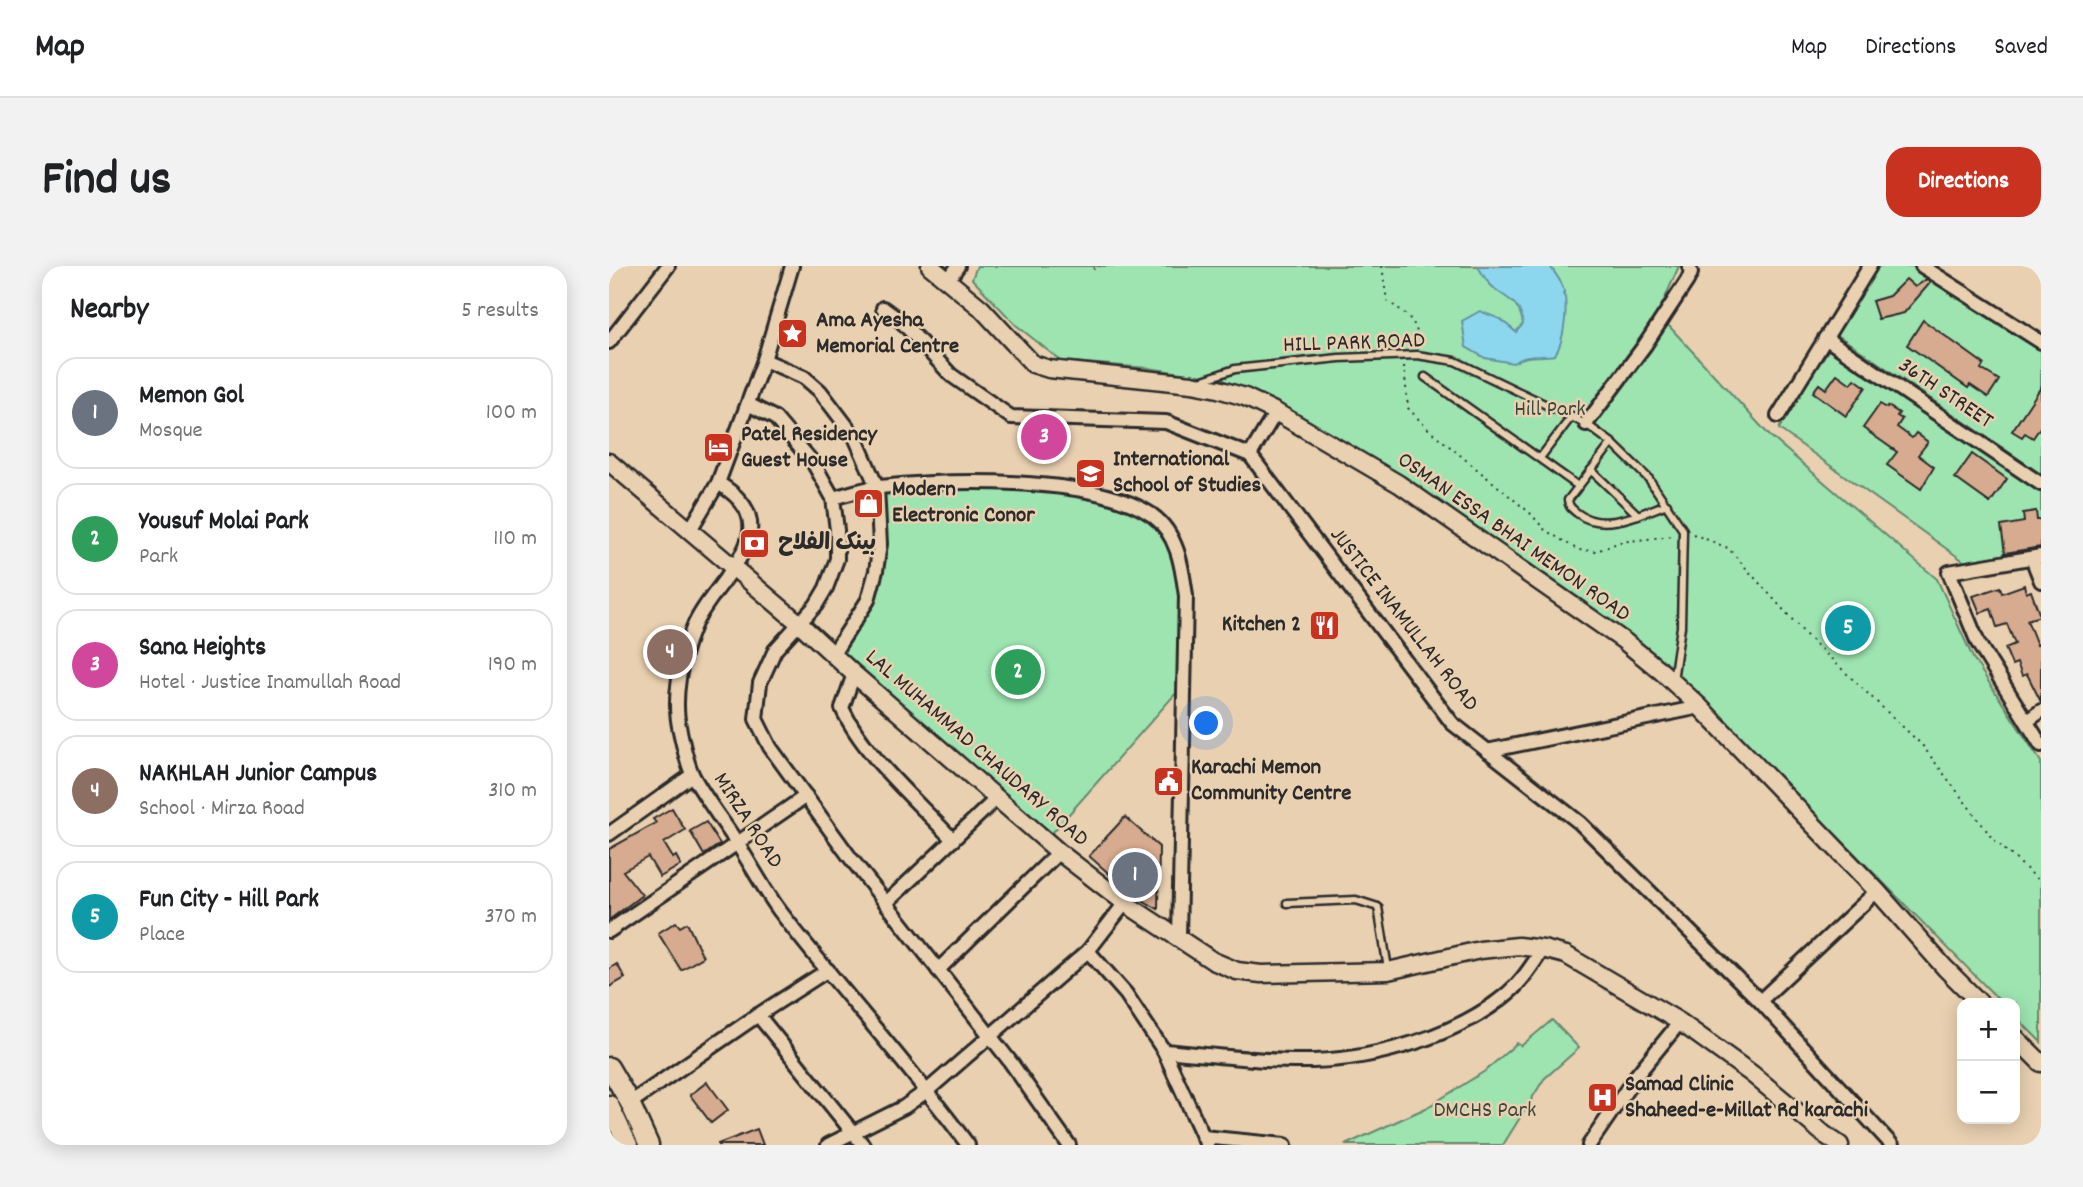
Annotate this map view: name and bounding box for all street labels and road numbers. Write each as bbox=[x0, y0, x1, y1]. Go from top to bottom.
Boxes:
street label: HILL PARK ROAD bbox=[1283, 325, 1426, 363]
street label: 36TH STREET bbox=[1891, 350, 1999, 438]
street label: OSMAN ESSA BHAI MEMON ROAD bbox=[1390, 445, 1637, 631]
street label: JUSTICE INAMULLAH ROAD bbox=[1320, 521, 1486, 719]
street label: LAL MUHAMMAD CHAUDARY ROAD bbox=[857, 642, 1095, 856]
street label: MIRZA ROAD bbox=[704, 766, 790, 876]

